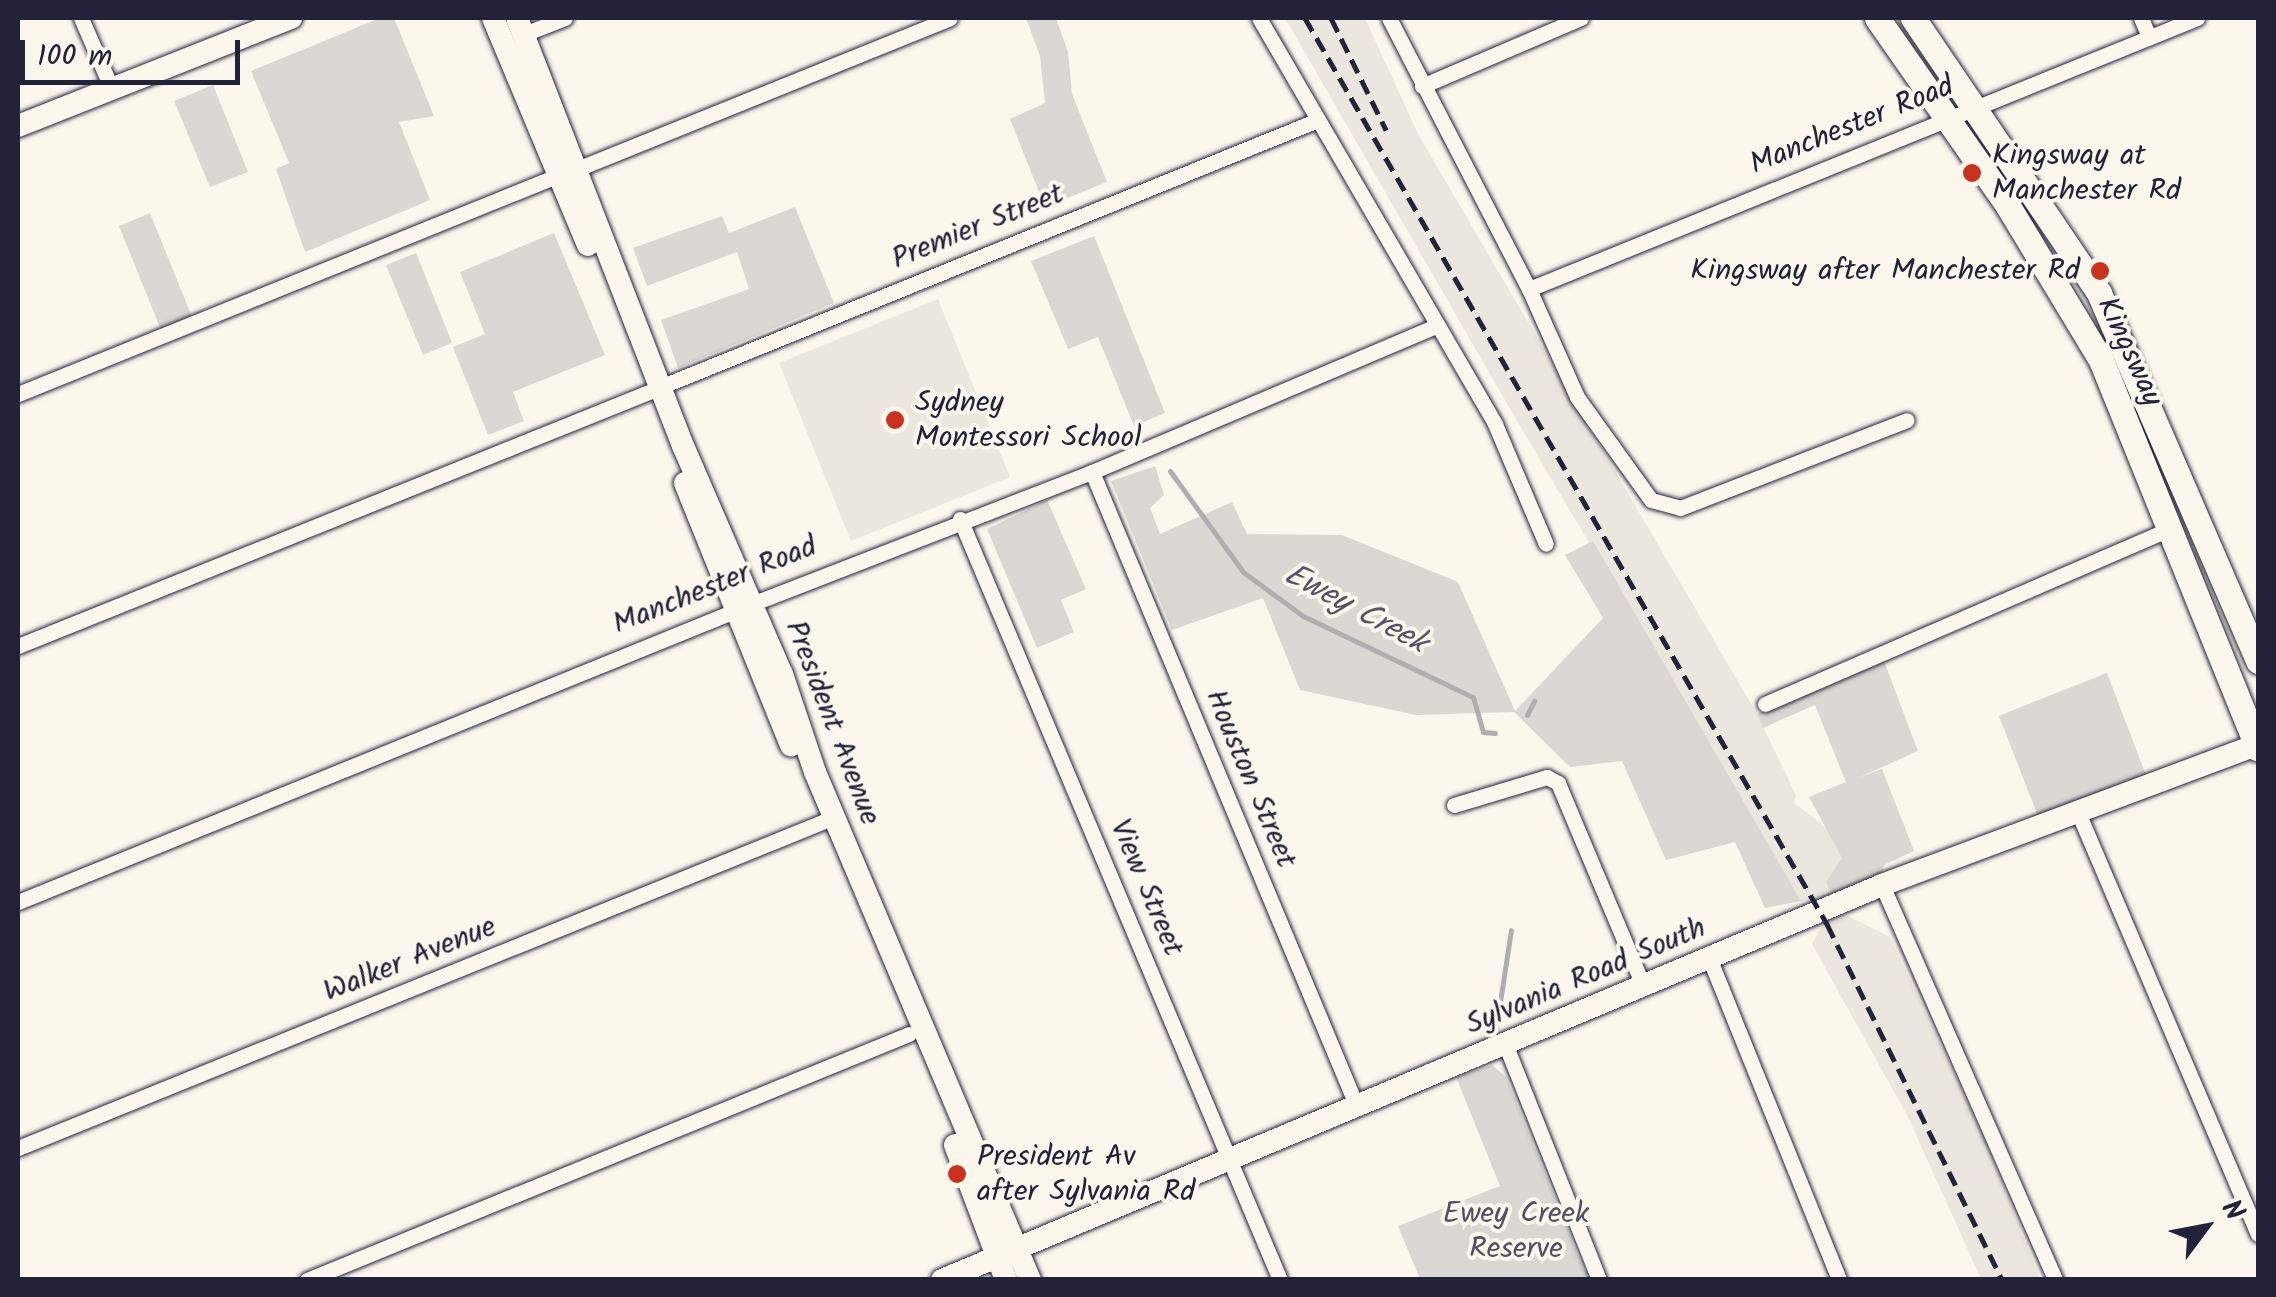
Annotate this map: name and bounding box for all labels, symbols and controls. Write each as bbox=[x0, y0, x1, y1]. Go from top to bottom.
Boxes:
scale bar bbox=[25, 20, 245, 82]
text: 100 m bbox=[37, 33, 112, 81]
street label: Manchester Road bbox=[1745, 69, 1959, 183]
place label: Kingsway at Manchester Rd bbox=[1992, 138, 2181, 208]
marker: Kingsway at Manchester Rd bbox=[1961, 162, 1983, 184]
street label: Premier Street bbox=[887, 176, 1069, 278]
place label: Kingsway after Manchester Rd bbox=[1690, 253, 2080, 289]
marker: Kingsway after Manchester Rd bbox=[2089, 260, 2111, 282]
street label: Kingsway bbox=[2088, 292, 2170, 412]
place label: Sydney Montessori School bbox=[915, 385, 1141, 456]
marker: Sydney Montessori School bbox=[884, 409, 906, 431]
street label: Manchester Road bbox=[608, 529, 822, 643]
water label: Ewey Creek bbox=[1277, 556, 1433, 664]
street label: President Avenue bbox=[776, 616, 888, 830]
street label: Houston Street bbox=[1196, 684, 1304, 874]
street label: View Street bbox=[1101, 814, 1191, 962]
street label: Walker Avenue bbox=[319, 909, 501, 1011]
street label: Sylvania Road South bbox=[1461, 910, 1711, 1044]
place label: President Av after Sylvania Rd bbox=[977, 1139, 1195, 1210]
marker: President Av after Sylvania Rd bbox=[946, 1163, 968, 1185]
north arrow bbox=[2156, 1177, 2256, 1277]
text: N bbox=[2208, 1191, 2256, 1230]
park label: Ewey Creek Reserve bbox=[1443, 1196, 1589, 1266]

